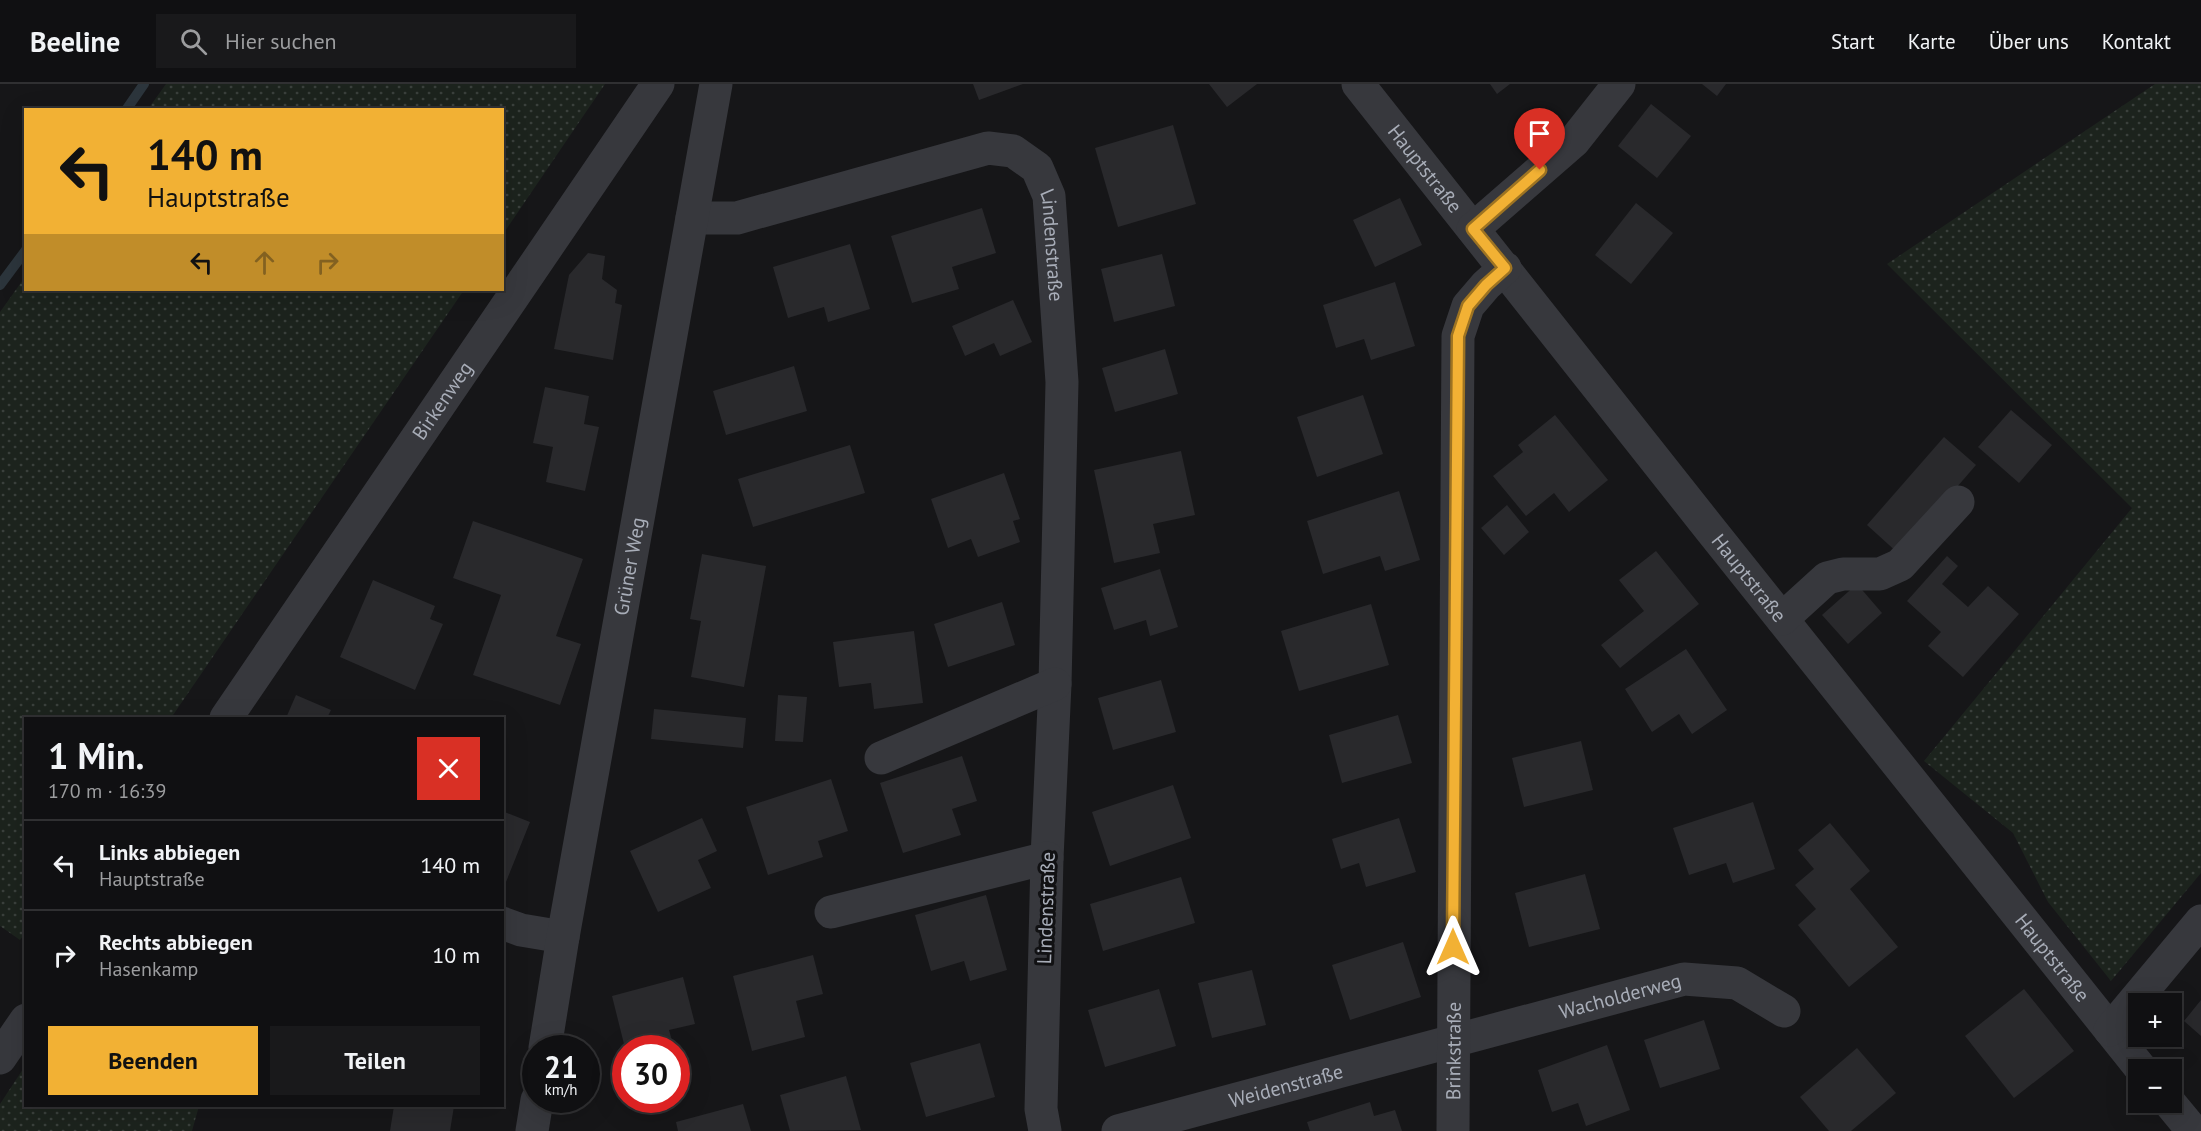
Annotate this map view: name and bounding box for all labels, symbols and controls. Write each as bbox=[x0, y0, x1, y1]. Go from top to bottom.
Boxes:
search box bbox=[156, 14, 576, 68]
text: Beeline bbox=[30, 23, 120, 60]
icon: search bbox=[177, 25, 210, 58]
text: Hier suchen bbox=[225, 27, 337, 55]
text: Start bbox=[1831, 28, 1875, 55]
text: Karte bbox=[1908, 28, 1956, 55]
text: Über uns bbox=[1989, 28, 2069, 55]
text: Kontakt bbox=[2102, 28, 2171, 55]
pin bbox=[1514, 108, 1565, 170]
icon: arrive bbox=[1523, 117, 1556, 150]
street label: Hauptstraße bbox=[1382, 119, 1468, 218]
text: 140 m bbox=[147, 127, 263, 182]
icon: left bbox=[48, 132, 126, 210]
text: Hauptstraße bbox=[147, 180, 290, 214]
street label: Lindenstraße bbox=[1034, 185, 1069, 302]
icon: left bbox=[185, 246, 218, 279]
icon: ahead bbox=[248, 246, 281, 279]
icon: right bbox=[311, 246, 344, 279]
street label: Birkenweg bbox=[406, 356, 478, 445]
street label: Grüner Weg bbox=[608, 515, 651, 617]
street label: Hauptstraße bbox=[1706, 529, 1792, 627]
text: 1 Min. bbox=[48, 732, 144, 779]
button: close bbox=[417, 737, 480, 800]
text: 170 m · 16:39 bbox=[48, 778, 166, 804]
text: Links abbiegen bbox=[99, 838, 240, 866]
icon: left bbox=[48, 849, 81, 882]
text: 140 m bbox=[420, 851, 480, 879]
street label: Lindenstraße bbox=[1031, 851, 1061, 965]
text: Hauptstraße bbox=[99, 866, 205, 892]
street label: Hauptstraße bbox=[2009, 908, 2095, 1007]
position arrow bbox=[1421, 915, 1485, 979]
text: Rechts abbiegen bbox=[99, 928, 253, 956]
icon: right bbox=[48, 939, 81, 972]
text: 10 m bbox=[432, 941, 480, 969]
text: Hasenkamp bbox=[99, 956, 198, 982]
street label: Wacholderweg bbox=[1556, 967, 1684, 1025]
map controls bbox=[2128, 993, 2182, 1113]
button: + bbox=[2128, 993, 2182, 1047]
street label: Brinkstraße bbox=[1440, 1002, 1467, 1100]
button: Beenden bbox=[48, 1026, 258, 1095]
button: Teilen bbox=[270, 1026, 480, 1095]
speed limit sign: 30 bbox=[612, 1035, 690, 1113]
text: 21 bbox=[544, 1047, 578, 1086]
street label: Weidenstraße bbox=[1226, 1058, 1346, 1114]
button: − bbox=[2128, 1059, 2182, 1113]
text: km/h bbox=[545, 1080, 577, 1099]

